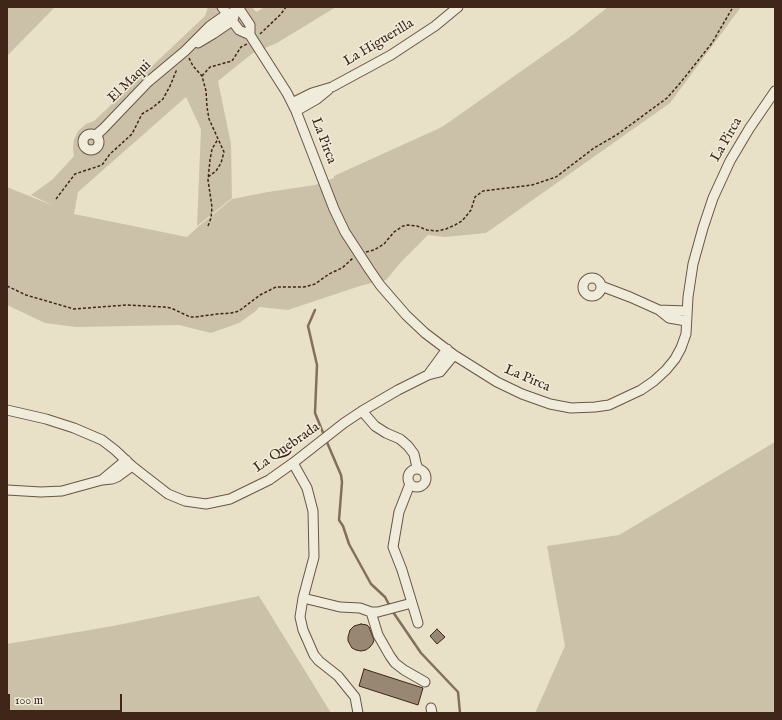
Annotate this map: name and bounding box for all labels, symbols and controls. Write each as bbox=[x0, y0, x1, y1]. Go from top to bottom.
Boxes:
street label: La Higuerilla bbox=[341, 16, 417, 70]
street label: El Maqui bbox=[105, 57, 155, 107]
street label: La Pirca bbox=[708, 115, 746, 165]
street label: La Pirca bbox=[307, 116, 339, 166]
street label: La Pirca bbox=[502, 362, 552, 396]
street label: La Quebrada bbox=[251, 419, 323, 477]
scale bar bbox=[10, 686, 124, 712]
text: 100 m bbox=[15, 693, 43, 708]

